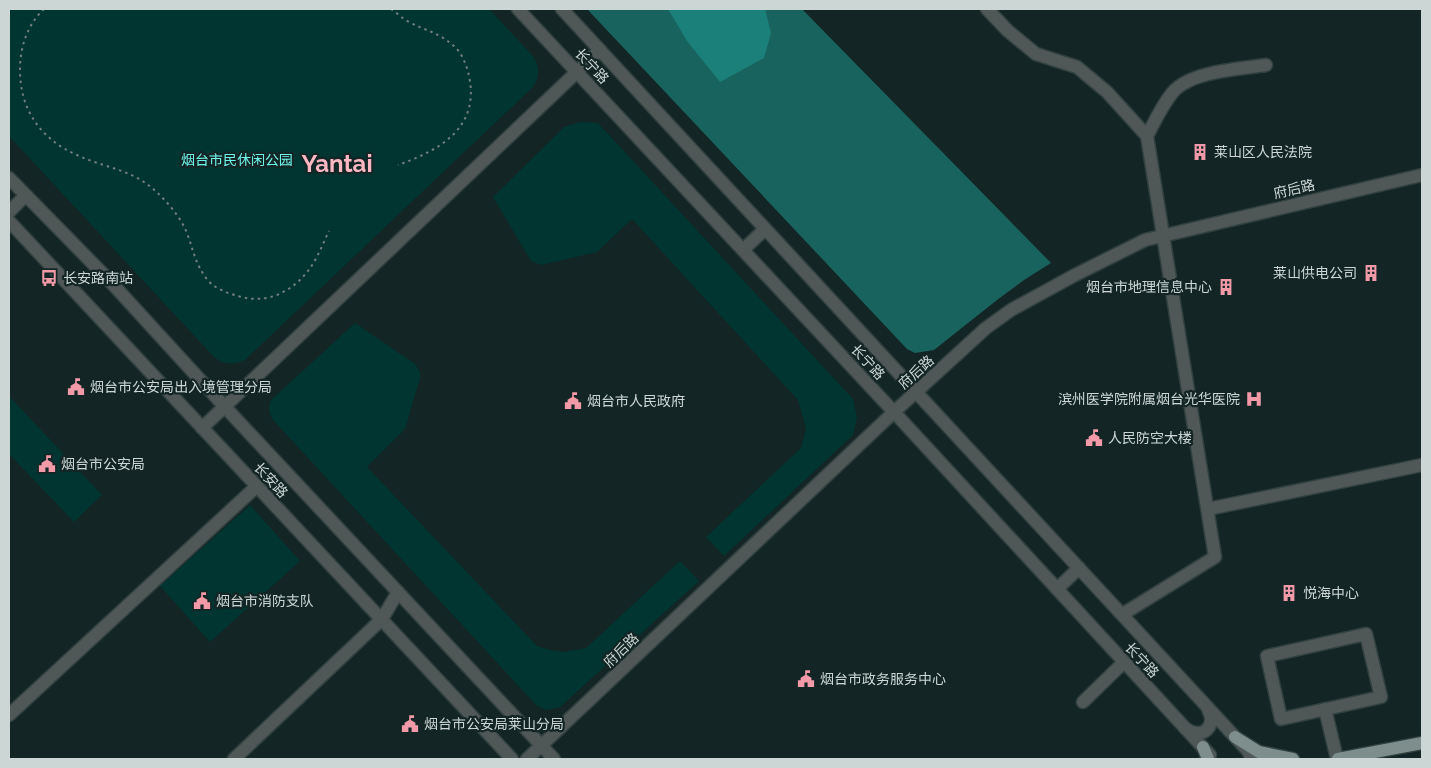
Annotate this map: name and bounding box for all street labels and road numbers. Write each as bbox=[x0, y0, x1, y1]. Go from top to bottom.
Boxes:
street label: 长宁路 bbox=[572, 45, 612, 87]
street label: 府后路 bbox=[1272, 176, 1316, 202]
street label: 长宁路 bbox=[848, 341, 888, 383]
street label: 府后路 bbox=[895, 352, 937, 392]
street label: 长安路 bbox=[251, 459, 291, 501]
street label: 府后路 bbox=[600, 630, 642, 670]
street label: 长宁路 bbox=[1122, 639, 1162, 681]

